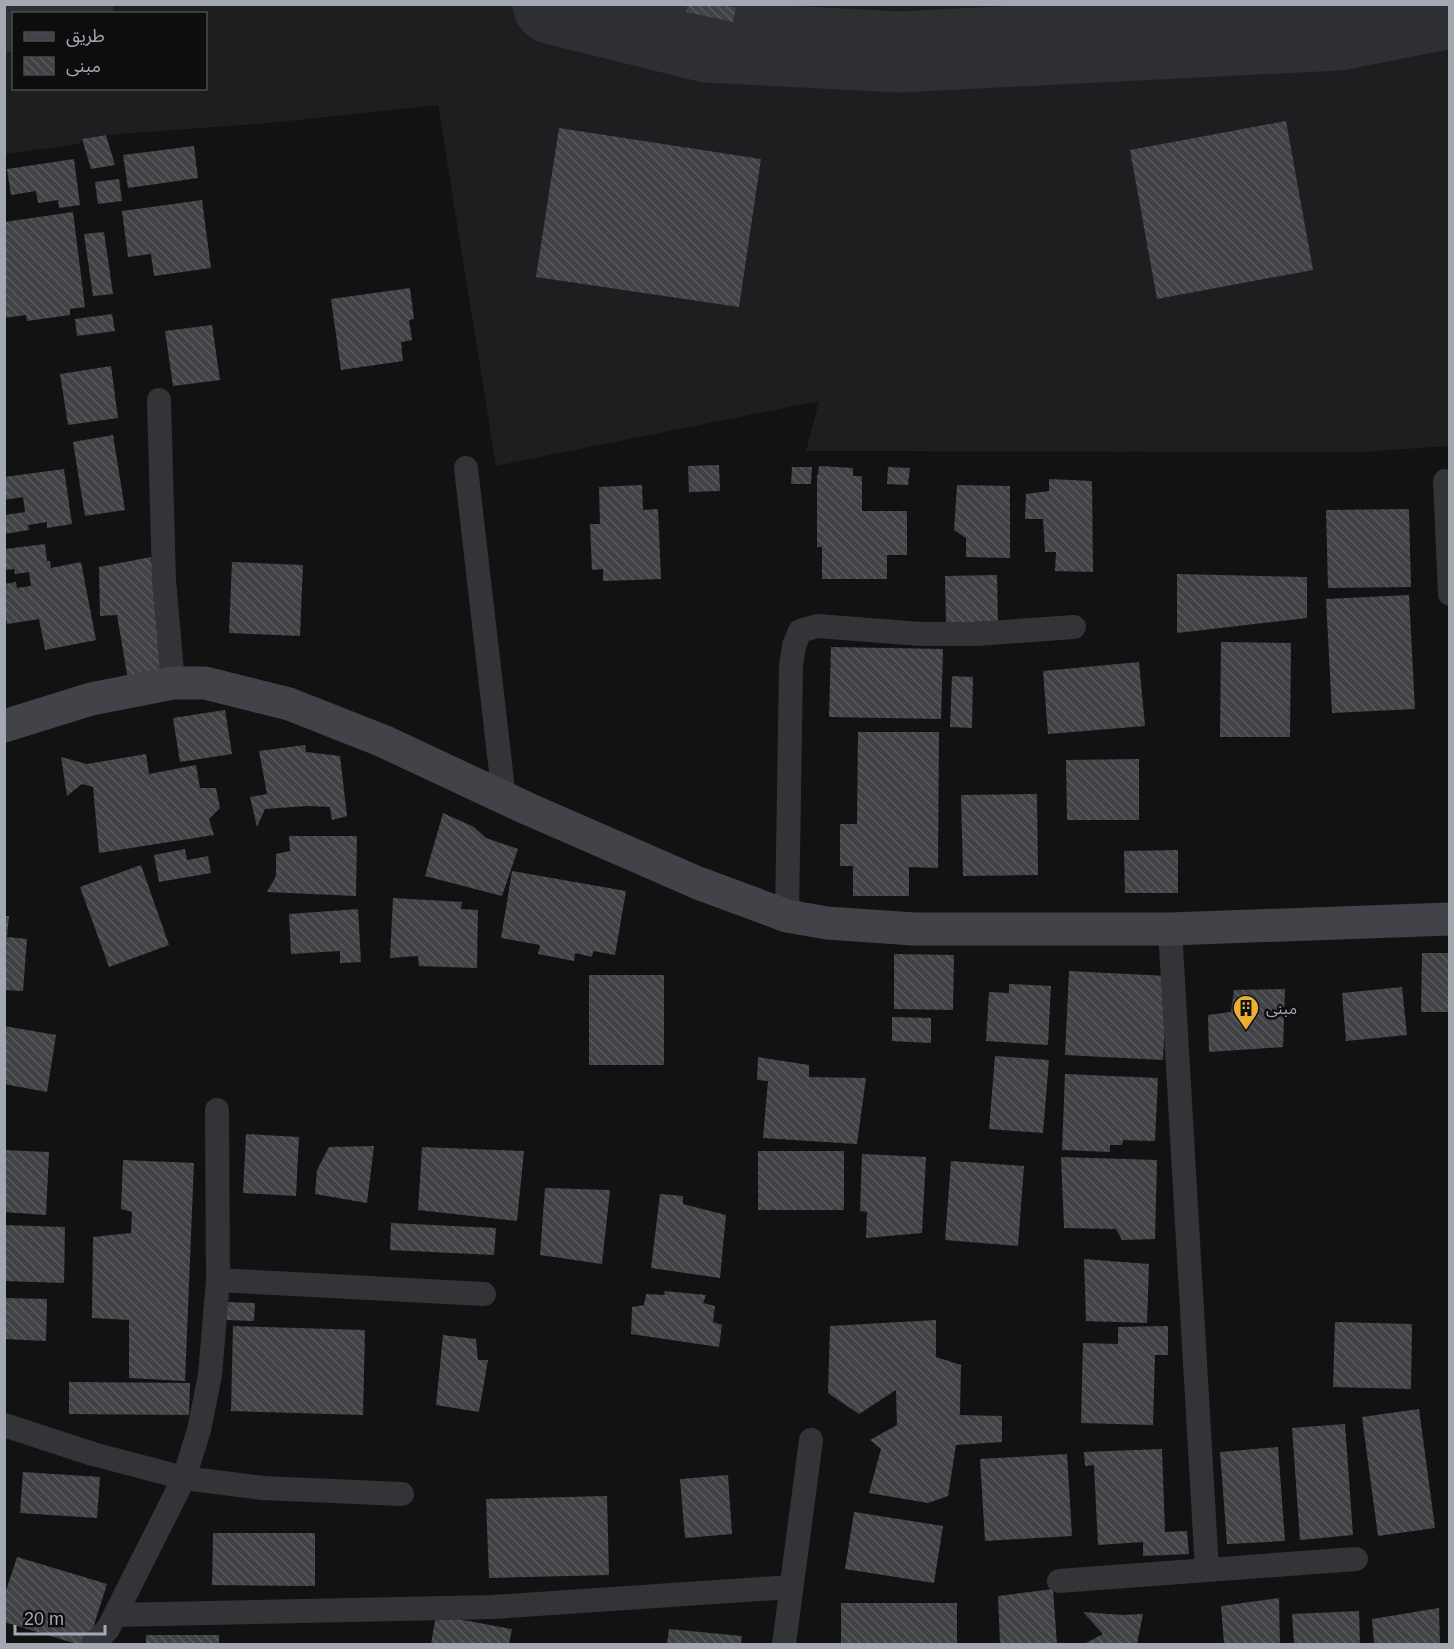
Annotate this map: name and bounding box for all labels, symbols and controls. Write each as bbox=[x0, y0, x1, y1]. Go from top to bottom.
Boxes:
legend bbox=[12, 12, 207, 90]
text: طريق bbox=[66, 26, 105, 47]
text: مبنى bbox=[66, 56, 101, 77]
building icon: مبنى bbox=[1231, 993, 1261, 1031]
place label: مبنى bbox=[1266, 1000, 1297, 1018]
scale bar bbox=[15, 1598, 105, 1636]
text: 20 m bbox=[24, 1609, 64, 1629]

